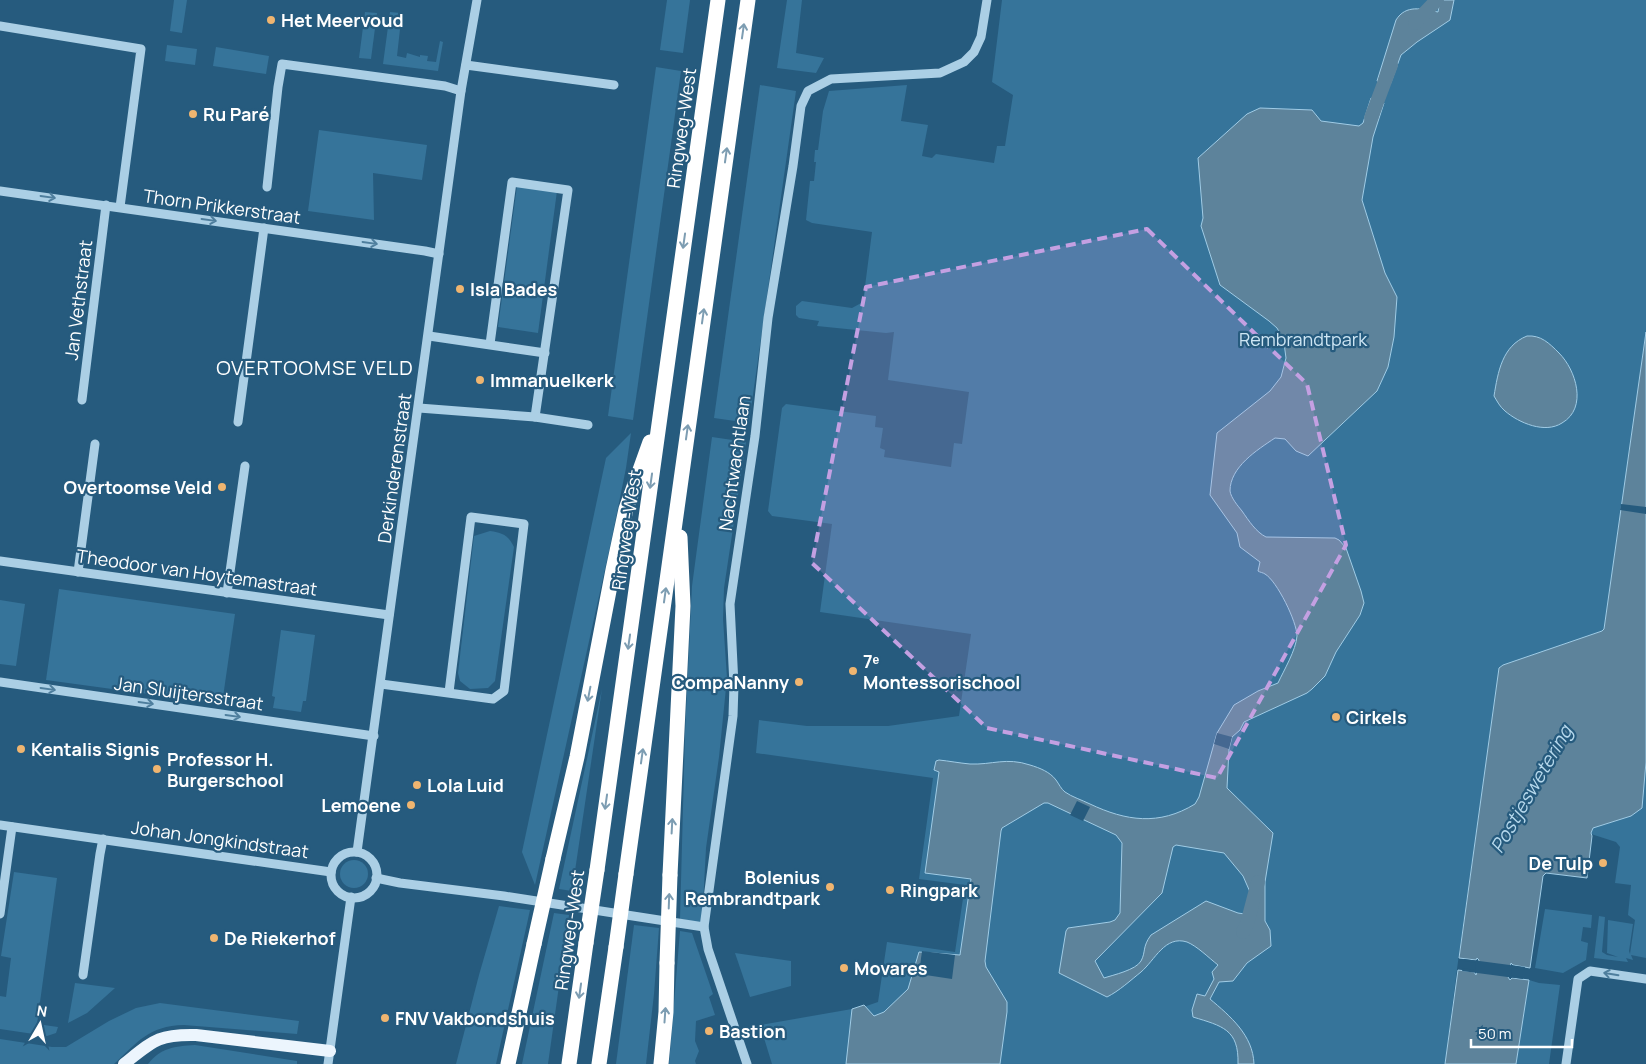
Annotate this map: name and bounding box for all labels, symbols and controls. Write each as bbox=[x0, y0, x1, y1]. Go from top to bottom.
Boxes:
place label: Het Meervoud bbox=[281, 8, 404, 32]
marker: Het Meervoud bbox=[265, 14, 277, 26]
one-way arrow bbox=[739, 23, 749, 39]
street label: Ringweg-West bbox=[661, 66, 701, 190]
place label: Ru Paré bbox=[203, 102, 270, 126]
marker: Ru Paré bbox=[187, 108, 199, 120]
one-way arrow bbox=[721, 148, 731, 164]
street label: Thorn Prikkerstraat bbox=[142, 183, 302, 229]
one-way arrow bbox=[40, 192, 56, 202]
one-way arrow bbox=[201, 215, 217, 225]
one-way arrow bbox=[679, 233, 689, 249]
one-way arrow bbox=[362, 238, 378, 248]
street label: Jan Vethstraat bbox=[59, 239, 97, 361]
place label: Isla Bades bbox=[470, 277, 557, 301]
marker: Isla Bades bbox=[454, 283, 466, 295]
one-way arrow bbox=[699, 308, 709, 324]
park label: Rembrandtpark bbox=[1239, 327, 1368, 351]
district label: OVERTOOMSE VELD bbox=[216, 354, 414, 381]
place label: Immanuelkerk bbox=[490, 368, 615, 392]
marker: Immanuelkerk bbox=[474, 374, 486, 386]
street label: Derkinderenstraat bbox=[372, 391, 416, 545]
street label: Nachtwachtlaan bbox=[713, 394, 755, 532]
one-way arrow bbox=[683, 424, 693, 440]
street label: Ringweg-West bbox=[606, 468, 646, 592]
one-way arrow bbox=[646, 472, 656, 488]
place label: Overtoomse Veld bbox=[64, 475, 212, 499]
marker: Overtoomse Veld bbox=[216, 481, 228, 493]
street label: Theodoor van Hoytemastraat bbox=[75, 543, 319, 601]
one-way arrow bbox=[660, 588, 670, 604]
one-way arrow bbox=[624, 633, 634, 649]
place label: 7ᵉ Montessorischool bbox=[863, 649, 1020, 694]
marker: 7ᵉ Montessorischool bbox=[847, 665, 859, 677]
place label: CompaNanny bbox=[671, 670, 789, 694]
street label: Jan Sluijtersstraat bbox=[113, 671, 265, 715]
marker: CompaNanny bbox=[793, 676, 805, 688]
one-way arrow bbox=[40, 684, 56, 694]
one-way arrow bbox=[583, 686, 593, 702]
one-way arrow bbox=[137, 698, 153, 708]
place label: Cirkels bbox=[1346, 705, 1407, 729]
one-way arrow bbox=[225, 711, 241, 721]
marker: Cirkels bbox=[1330, 711, 1342, 723]
water label: Postjeswetering bbox=[1484, 719, 1579, 857]
place label: Kentalis Signis bbox=[31, 737, 160, 761]
marker: Kentalis Signis bbox=[15, 743, 27, 755]
place label: Professor H. Burgerschool bbox=[167, 747, 284, 792]
one-way arrow bbox=[638, 749, 648, 765]
marker: Professor H. Burgerschool bbox=[151, 763, 163, 775]
place label: Lola Luid bbox=[427, 773, 504, 797]
marker: Lola Luid bbox=[411, 779, 423, 791]
place label: Lemoene bbox=[321, 793, 401, 817]
one-way arrow bbox=[601, 794, 611, 810]
marker: Lemoene bbox=[405, 799, 417, 811]
street label: Johan Jongkindstraat bbox=[130, 815, 310, 863]
one-way arrow bbox=[667, 818, 676, 834]
place label: De Tulp bbox=[1529, 851, 1593, 875]
marker: De Tulp bbox=[1597, 857, 1609, 869]
place label: Bolenius Rembrandtpark bbox=[685, 865, 821, 910]
street label: Ringweg-West bbox=[549, 868, 589, 992]
place label: Ringpark bbox=[900, 878, 979, 902]
marker: Bolenius Rembrandtpark bbox=[824, 881, 836, 893]
marker: Ringpark bbox=[884, 884, 896, 896]
one-way arrow bbox=[664, 893, 674, 910]
place label: De Riekerhof bbox=[224, 926, 336, 950]
marker: De Riekerhof bbox=[208, 932, 220, 944]
place label: Movares bbox=[854, 956, 928, 980]
marker: Movares bbox=[838, 962, 850, 974]
one-way arrow bbox=[1603, 969, 1619, 979]
one-way arrow bbox=[574, 983, 584, 999]
north arrow bbox=[15, 999, 65, 1049]
text: N bbox=[36, 1000, 49, 1021]
place label: FNV Vakbondshuis bbox=[395, 1006, 555, 1030]
one-way arrow bbox=[660, 1008, 670, 1024]
marker: FNV Vakbondshuis bbox=[379, 1012, 391, 1024]
scale bar bbox=[1471, 1016, 1572, 1048]
place label: Bastion bbox=[719, 1019, 786, 1043]
text: 50 m bbox=[1478, 1023, 1512, 1044]
marker: Bastion bbox=[703, 1025, 715, 1037]

